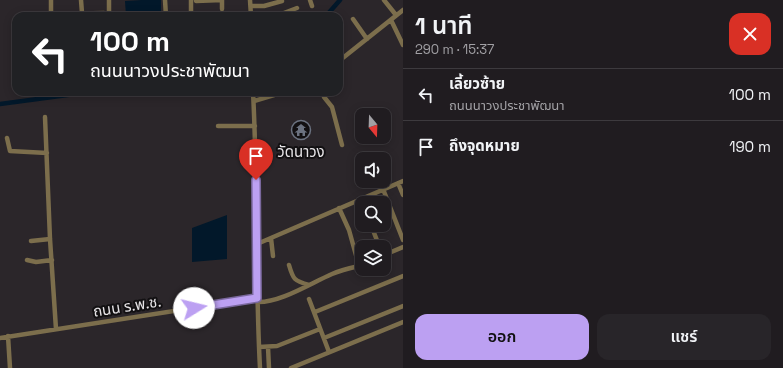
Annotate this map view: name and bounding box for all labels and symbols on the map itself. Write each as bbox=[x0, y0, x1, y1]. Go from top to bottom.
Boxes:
north arrow bbox=[355, 108, 391, 144]
temple icon: วัดนาวง bbox=[290, 119, 312, 141]
pin bbox=[239, 139, 273, 180]
place label: วัดนาวง bbox=[277, 142, 325, 161]
position arrow bbox=[173, 287, 215, 329]
street label: ถนน ร.พ.ช. bbox=[92, 291, 162, 321]

